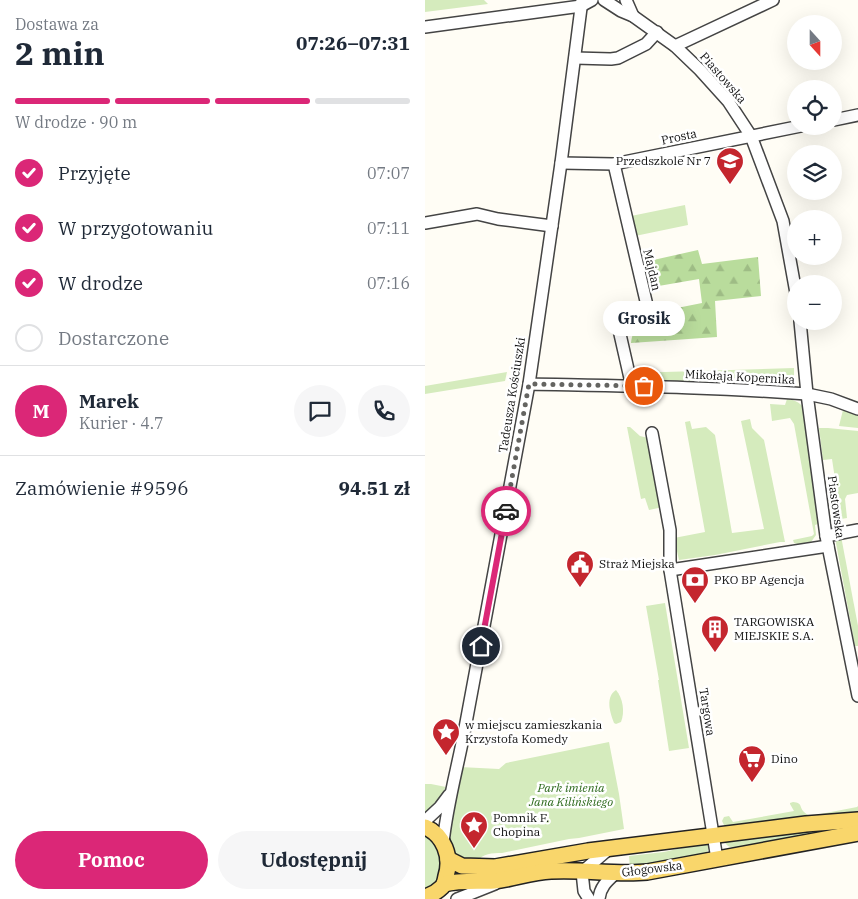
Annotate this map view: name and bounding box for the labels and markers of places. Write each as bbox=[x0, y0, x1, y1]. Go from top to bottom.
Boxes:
school or university icon: Przedszkole Nr 7 bbox=[715, 146, 745, 185]
place label: Przedszkole Nr 7 bbox=[616, 153, 711, 168]
callout: Grosik bbox=[603, 301, 685, 336]
pin bbox=[623, 365, 665, 407]
public building icon: Straż Miejska bbox=[565, 549, 595, 588]
place label: Straż Miejska bbox=[599, 556, 675, 571]
bank icon: PKO BP Agencja bbox=[680, 565, 710, 604]
place label: PKO BP Agencja bbox=[714, 572, 805, 587]
building icon: TARGOWISKA MIEJSKIE S.A. bbox=[700, 614, 730, 653]
place label: TARGOWISKA MIEJSKIE S.A. bbox=[734, 614, 815, 643]
pin bbox=[460, 625, 502, 667]
place icon: w miejscu zamieszkania Krzystofa Komedy bbox=[431, 717, 461, 756]
place label: w miejscu zamieszkania Krzystofa Komedy bbox=[465, 717, 603, 746]
supermarket icon: Dino bbox=[737, 744, 767, 783]
place label: Dino bbox=[771, 751, 798, 766]
place icon: Pomnik F. Chopina bbox=[459, 810, 489, 849]
place label: Pomnik F. Chopina bbox=[493, 810, 549, 839]

